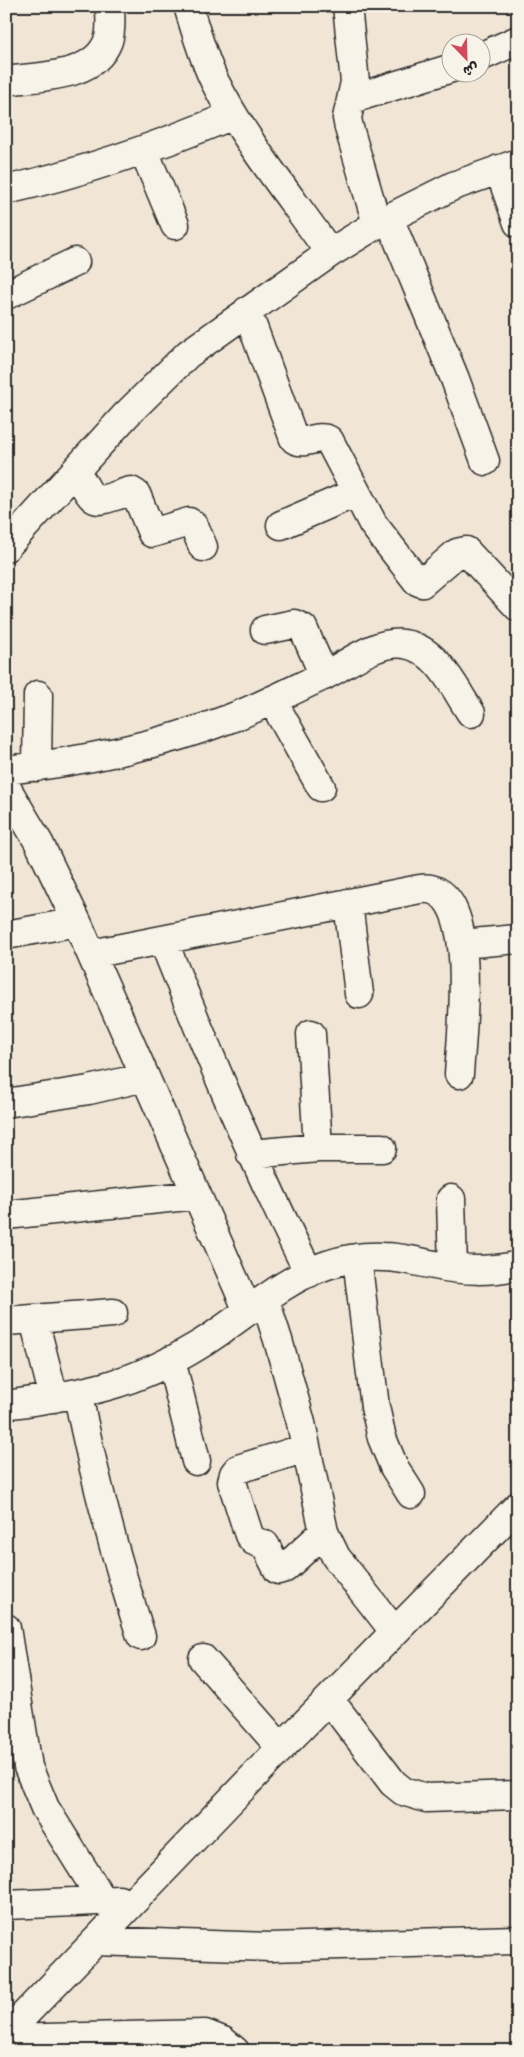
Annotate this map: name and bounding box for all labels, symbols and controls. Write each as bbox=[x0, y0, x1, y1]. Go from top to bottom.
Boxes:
north arrow bbox=[442, 32, 492, 82]
text: ش bbox=[460, 59, 481, 80]

